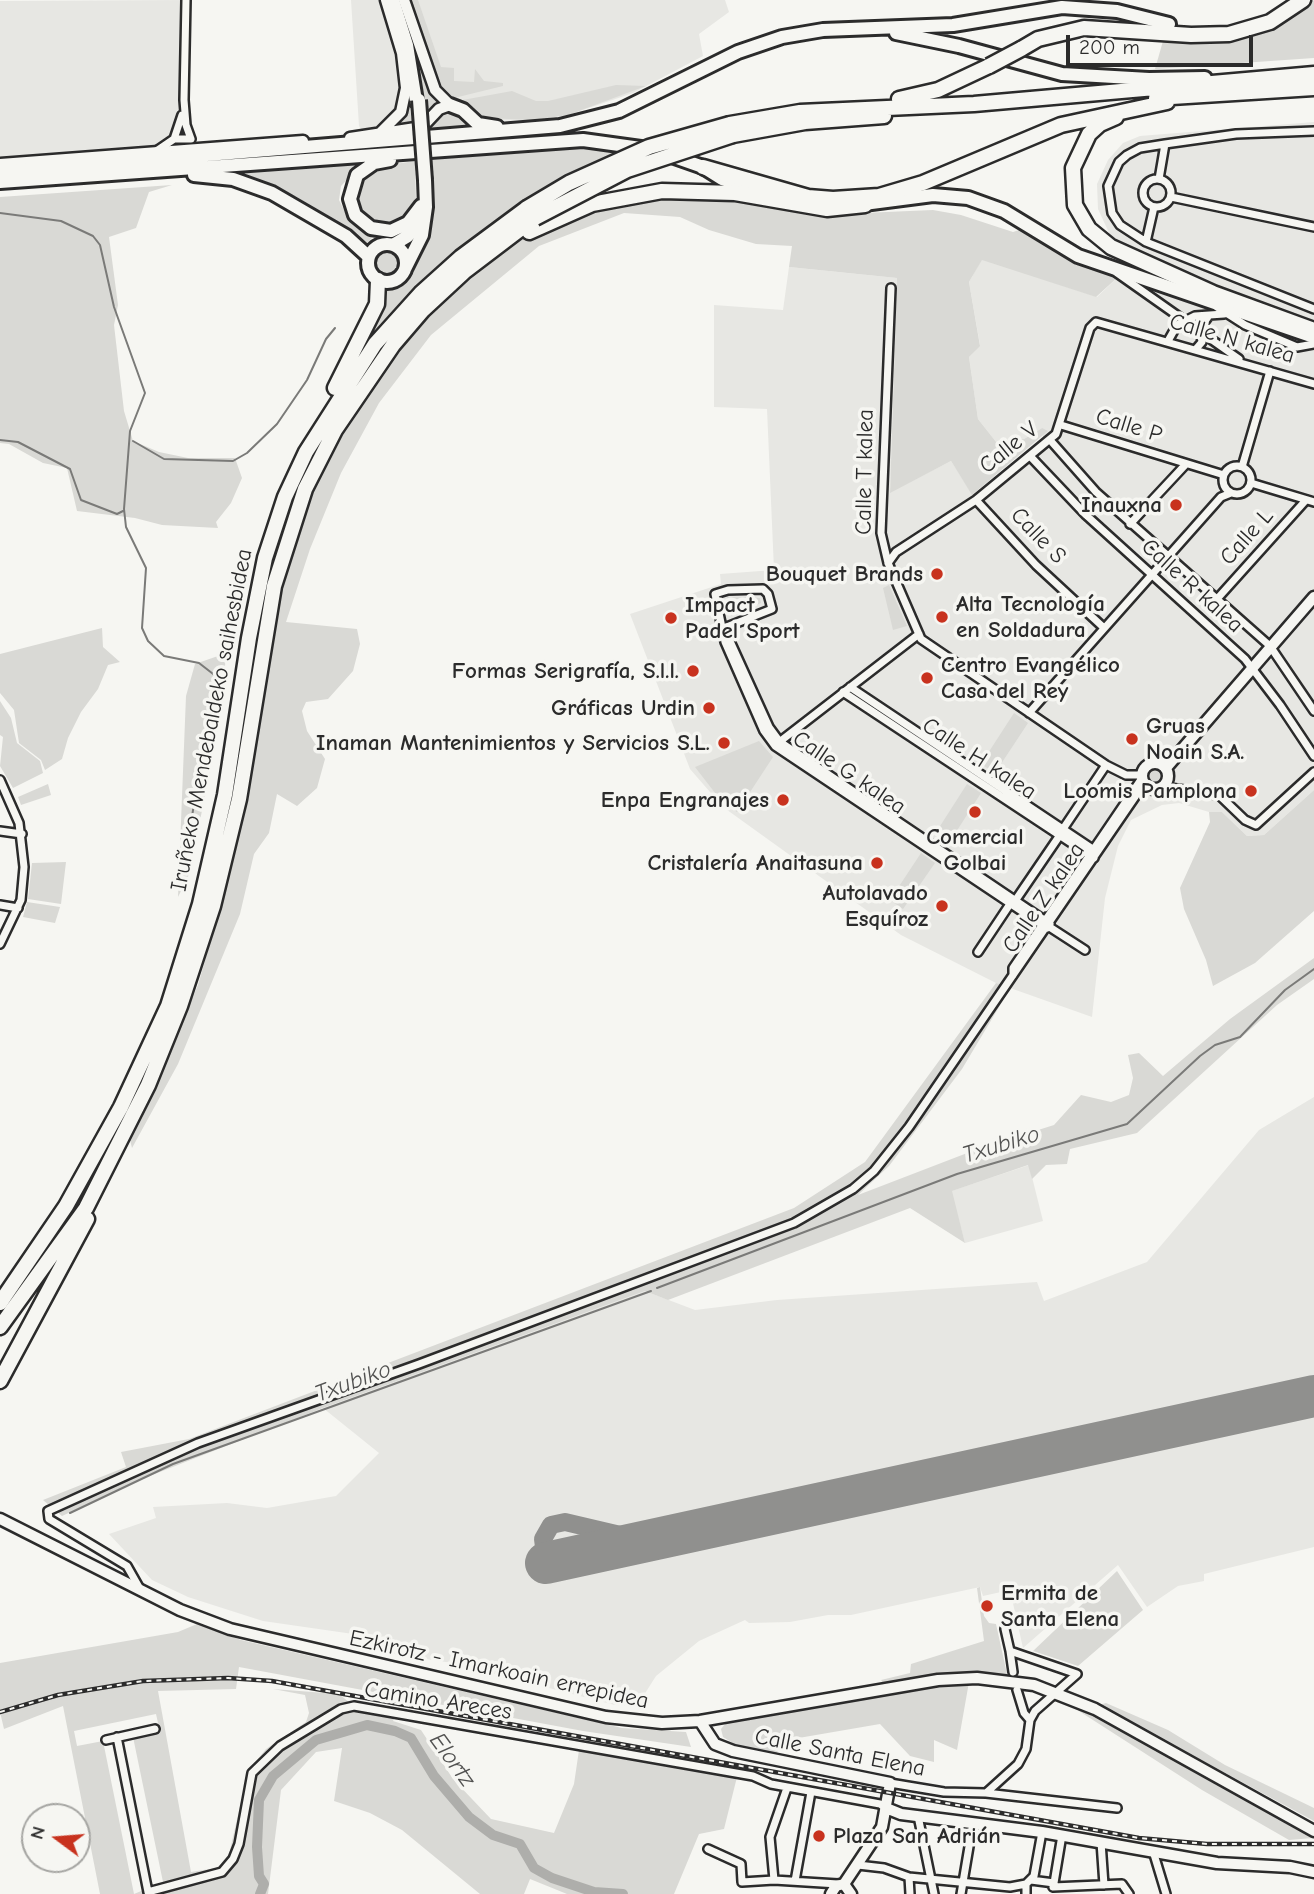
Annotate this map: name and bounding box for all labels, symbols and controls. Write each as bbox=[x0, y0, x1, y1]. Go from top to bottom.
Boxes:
scale bar bbox=[1069, 21, 1256, 65]
text: 200 m bbox=[1079, 35, 1140, 59]
street label: Calle N kalea bbox=[1166, 308, 1298, 370]
street label: Calle P bbox=[1092, 403, 1166, 449]
street label: Calle T kalea bbox=[850, 409, 880, 535]
street label: Calle V bbox=[974, 416, 1044, 480]
place label: Inauxna bbox=[1081, 491, 1162, 519]
marker: Inauxna bbox=[1168, 497, 1184, 513]
street label: Calle S bbox=[1004, 502, 1072, 570]
street label: Calle L bbox=[1214, 503, 1280, 571]
street label: Calle R kalea bbox=[1135, 533, 1249, 639]
street label: Iruñeko Mendebaldeko saihesbidea bbox=[165, 546, 259, 894]
place label: Bouquet Brands bbox=[766, 560, 923, 588]
marker: Bouquet Brands bbox=[929, 566, 945, 582]
place label: Alta Tecnología en Soldadura bbox=[956, 590, 1105, 644]
place label: Impact Padel Sport bbox=[685, 591, 800, 645]
marker: Alta Tecnología en Soldadura bbox=[934, 609, 950, 625]
marker: Impact Padel Sport bbox=[663, 610, 679, 626]
place label: Centro Evangélico Casa del Rey bbox=[941, 651, 1120, 705]
place label: Formas Serigrafía, S.l.l. bbox=[452, 657, 679, 685]
marker: Formas Serigrafía, S.l.l. bbox=[685, 663, 701, 679]
marker: Centro Evangélico Casa del Rey bbox=[919, 670, 935, 686]
place label: Gráficas Urdin bbox=[551, 694, 695, 722]
marker: Gráficas Urdin bbox=[701, 700, 717, 716]
street label: Calle H kalea bbox=[917, 712, 1041, 806]
place label: Gruas Noain S.A. bbox=[1146, 712, 1244, 766]
street label: Calle G kalea bbox=[787, 725, 911, 821]
place label: Inaman Mantenimientos y Servicios S.L. bbox=[316, 729, 710, 757]
marker: Gruas Noain S.A. bbox=[1124, 731, 1140, 747]
marker: Inaman Mantenimientos y Servicios S.L. bbox=[716, 735, 732, 751]
place label: Loomis Pamplona bbox=[1063, 777, 1237, 805]
marker: Loomis Pamplona bbox=[1243, 783, 1259, 799]
place label: Enpa Engranajes bbox=[601, 786, 769, 814]
marker: Enpa Engranajes bbox=[775, 792, 791, 808]
marker: Comercial Golbai bbox=[967, 804, 983, 820]
place label: Comercial Golbai bbox=[926, 823, 1024, 877]
street label: Calle Z kalea bbox=[997, 838, 1091, 958]
place label: Cristalería Anaitasuna bbox=[647, 849, 863, 877]
marker: Cristalería Anaitasuna bbox=[869, 855, 885, 871]
place label: Autolavado Esquíroz bbox=[822, 879, 928, 933]
marker: Autolavado Esquíroz bbox=[934, 898, 950, 914]
water label: Txubiko bbox=[959, 1120, 1043, 1170]
water label: Txubiko bbox=[311, 1355, 395, 1409]
place label: Ermita de Santa Elena bbox=[1001, 1579, 1119, 1633]
marker: Ermita de Santa Elena bbox=[979, 1598, 995, 1614]
street label: Ezkirotz - Imarkoain errepidea bbox=[347, 1625, 651, 1715]
street label: Camino Areces bbox=[362, 1676, 514, 1726]
street label: Calle Santa Elena bbox=[752, 1723, 928, 1783]
water label: Elortz bbox=[423, 1727, 481, 1793]
north arrow bbox=[21, 1803, 91, 1873]
place label: Plaza San Adrián bbox=[833, 1822, 1001, 1850]
text: N bbox=[25, 1824, 50, 1842]
marker: Plaza San Adrián bbox=[811, 1828, 827, 1844]

